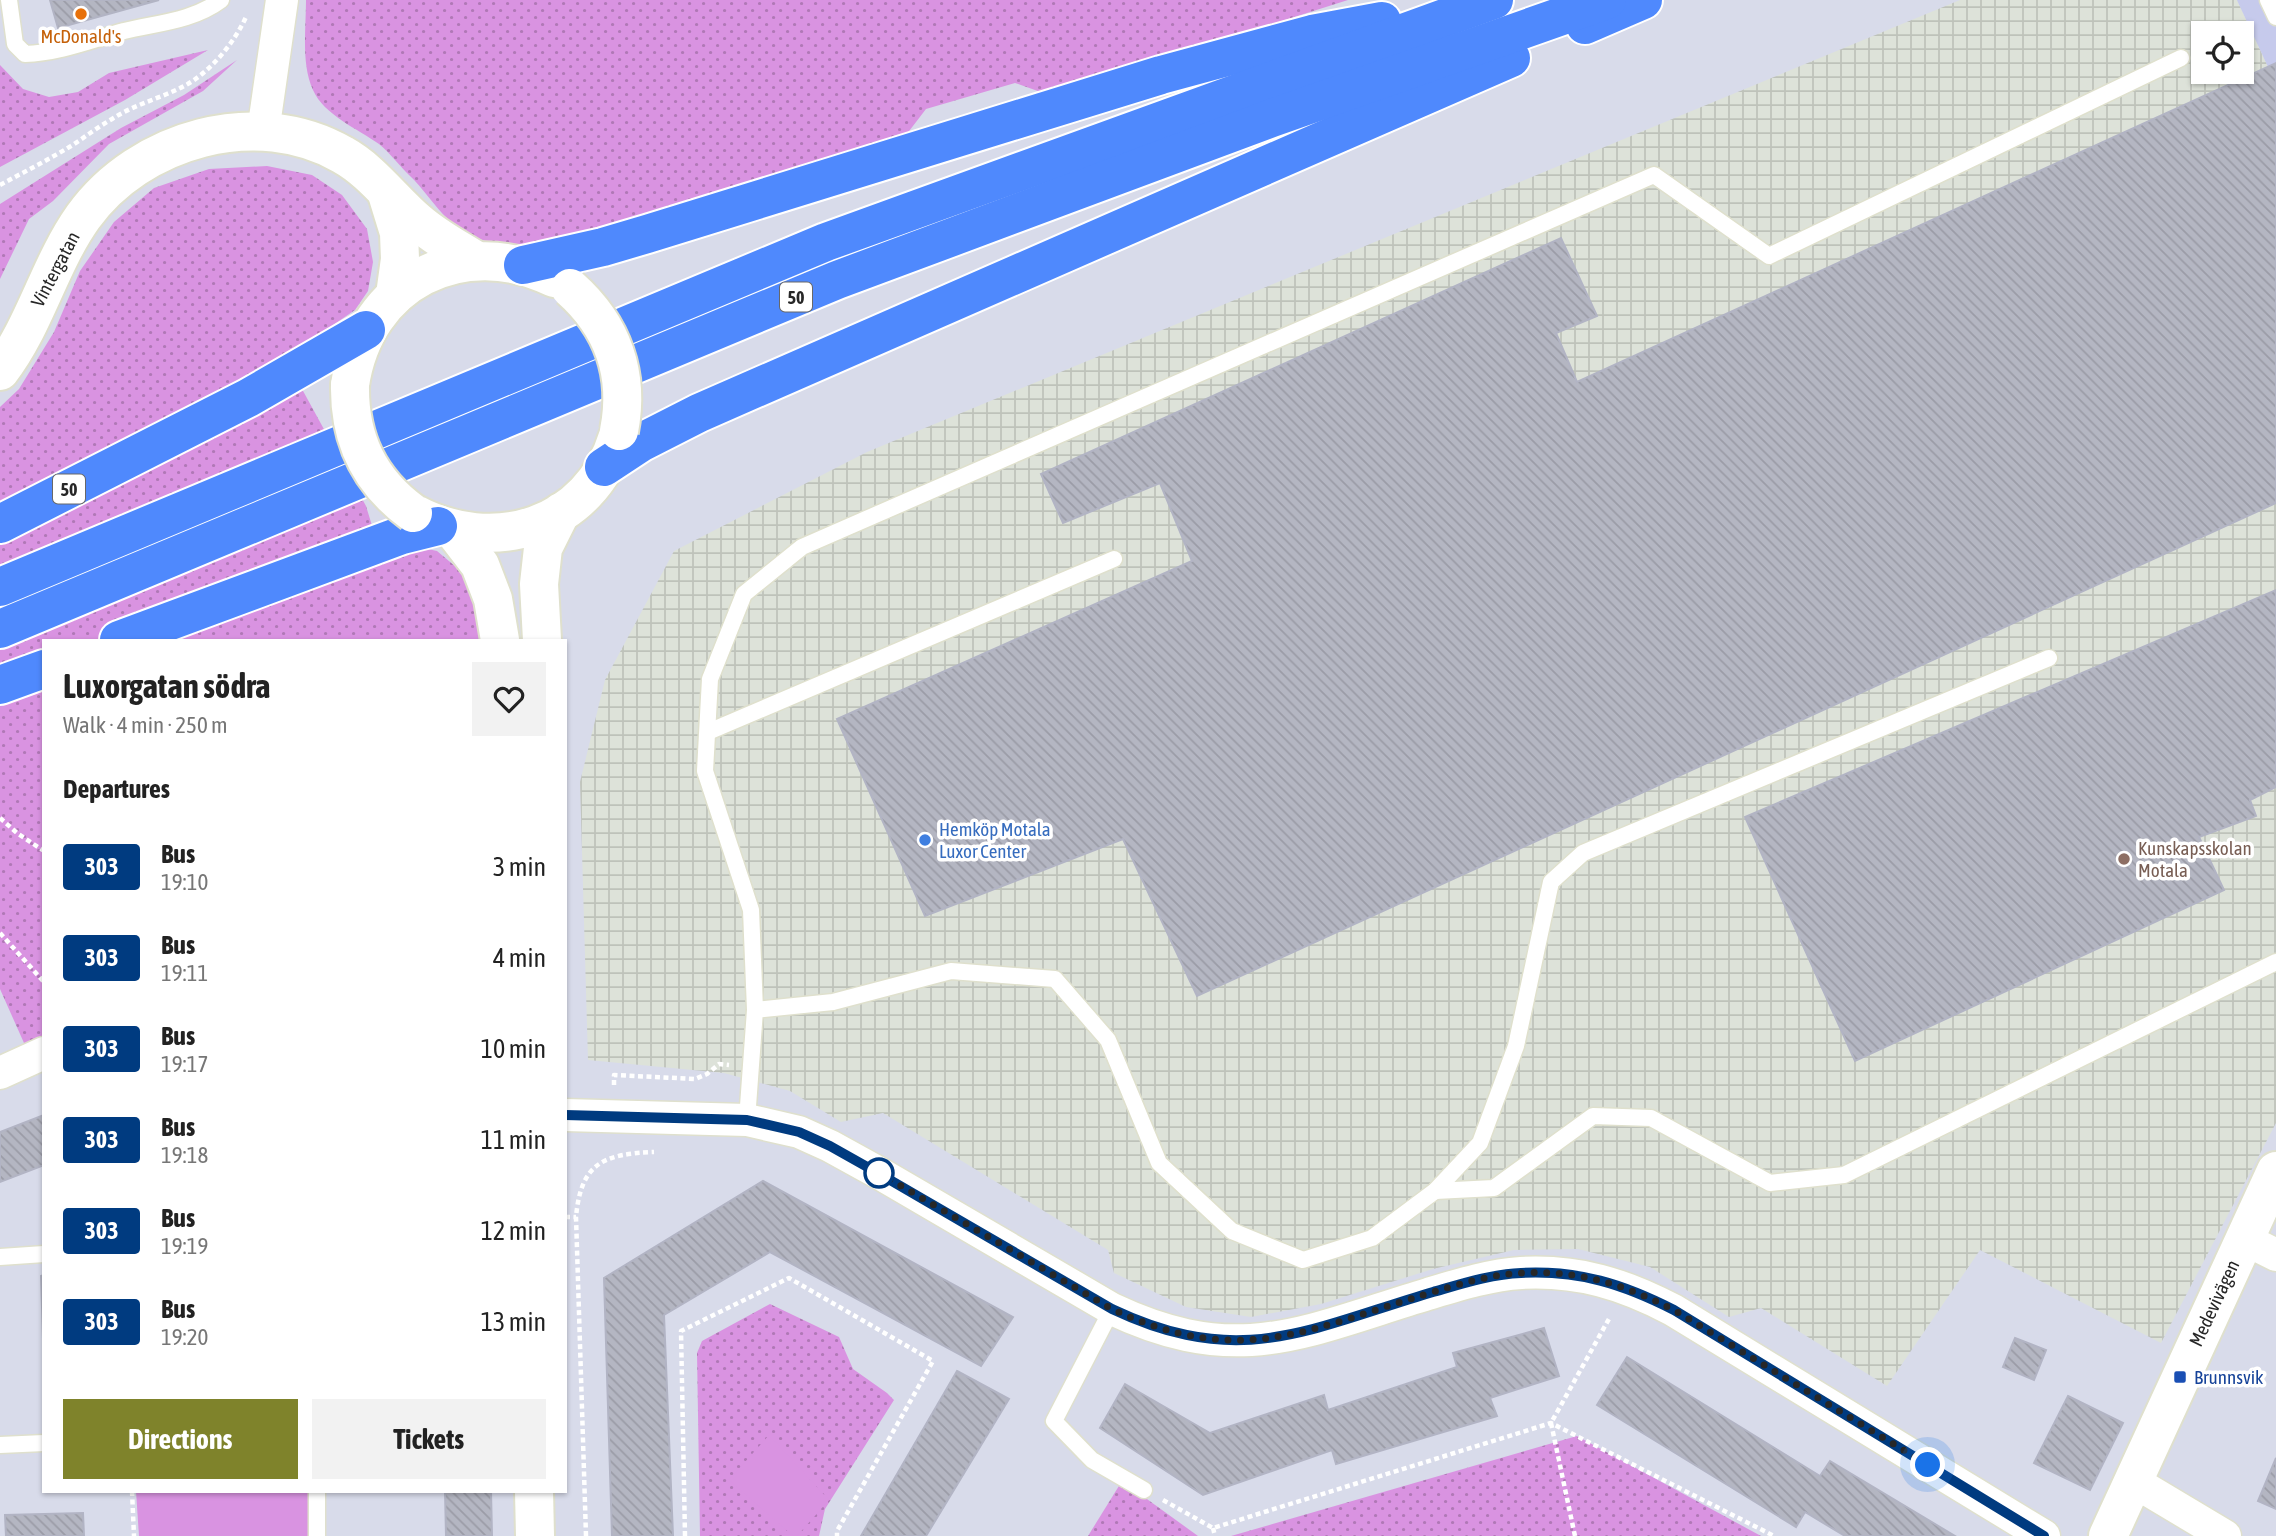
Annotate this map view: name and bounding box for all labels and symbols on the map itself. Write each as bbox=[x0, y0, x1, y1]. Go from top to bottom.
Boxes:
marker: McDonald's bbox=[73, 6, 89, 22]
place label: McDonald's bbox=[40, 25, 122, 47]
street label: Vintergatan bbox=[26, 228, 84, 310]
road number: 50 bbox=[780, 282, 812, 312]
road number: 50 bbox=[53, 475, 85, 504]
place label: Hemköp Motala Luxor Center bbox=[939, 818, 1051, 862]
marker: Hemköp Motala Luxor Center bbox=[917, 832, 933, 848]
place label: Kunskapsskolan Motala bbox=[2138, 837, 2252, 881]
marker: Kunskapsskolan Motala bbox=[2116, 851, 2132, 867]
unlabelled marker bbox=[864, 1158, 894, 1188]
street label: Medevivägen bbox=[2184, 1256, 2244, 1350]
place label: Brunnsvik bbox=[2194, 1366, 2264, 1388]
marker: Brunnsvik bbox=[2172, 1369, 2188, 1385]
your location bbox=[1910, 1447, 1945, 1482]

